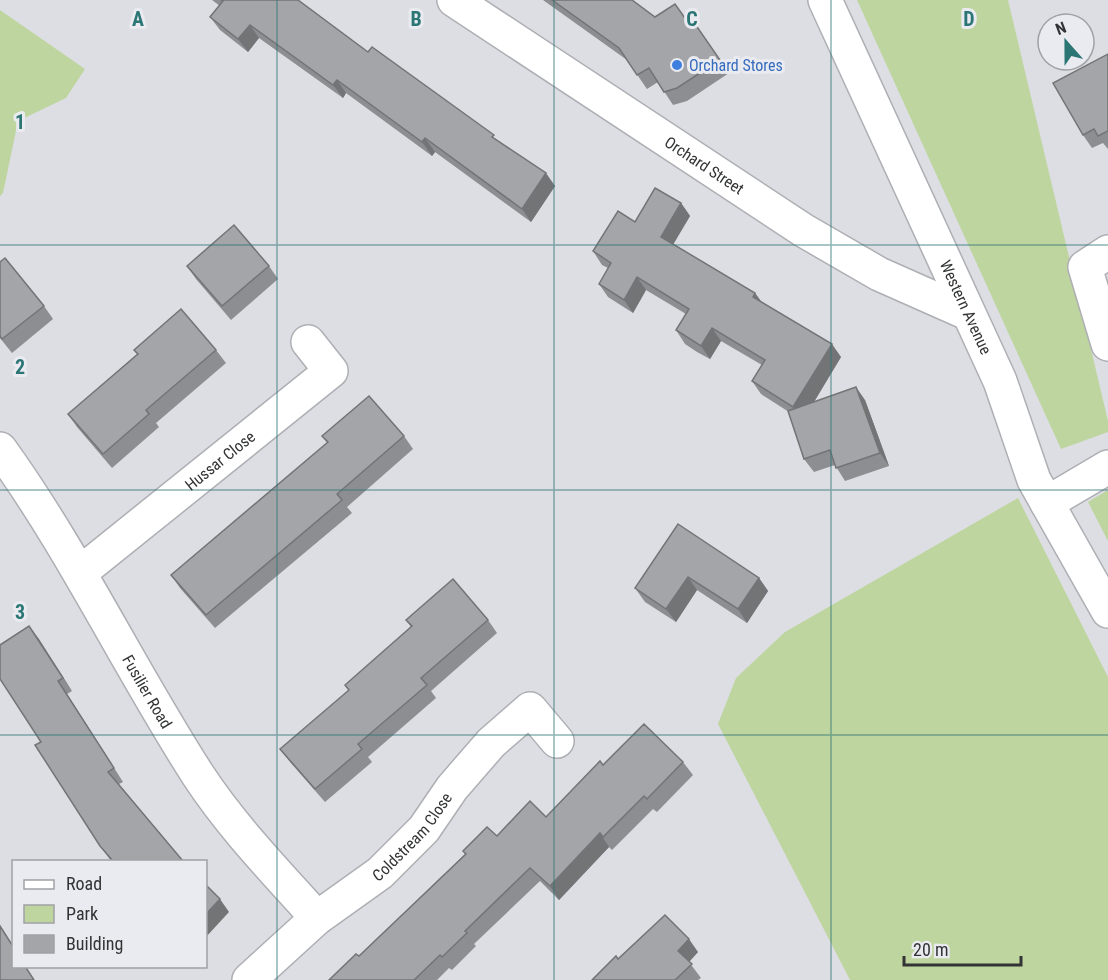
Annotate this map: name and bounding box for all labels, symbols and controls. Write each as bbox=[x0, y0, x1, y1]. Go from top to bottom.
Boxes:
text: A bbox=[132, 7, 144, 31]
text: B bbox=[410, 7, 422, 31]
text: C bbox=[686, 7, 698, 31]
text: D bbox=[963, 7, 975, 31]
north arrow bbox=[1036, 12, 1096, 72]
text: N bbox=[1053, 18, 1069, 39]
place label: Orchard Stores bbox=[689, 56, 783, 75]
marker: Orchard Stores bbox=[670, 58, 684, 72]
text: 1 bbox=[15, 110, 25, 134]
street label: Orchard Street bbox=[661, 133, 748, 199]
street label: Western Avenue bbox=[936, 257, 995, 357]
text: 2 bbox=[15, 355, 25, 379]
street label: Hussar Close bbox=[181, 427, 259, 495]
text: 3 bbox=[15, 600, 25, 624]
street label: Fusilier Road bbox=[118, 652, 176, 732]
street label: Coldstream Close bbox=[369, 789, 456, 885]
legend bbox=[12, 860, 207, 968]
text: Road bbox=[66, 873, 102, 894]
text: Park bbox=[66, 903, 98, 924]
scale bar bbox=[904, 929, 1021, 967]
text: Building bbox=[66, 933, 123, 954]
text: 20 m bbox=[913, 939, 948, 960]

